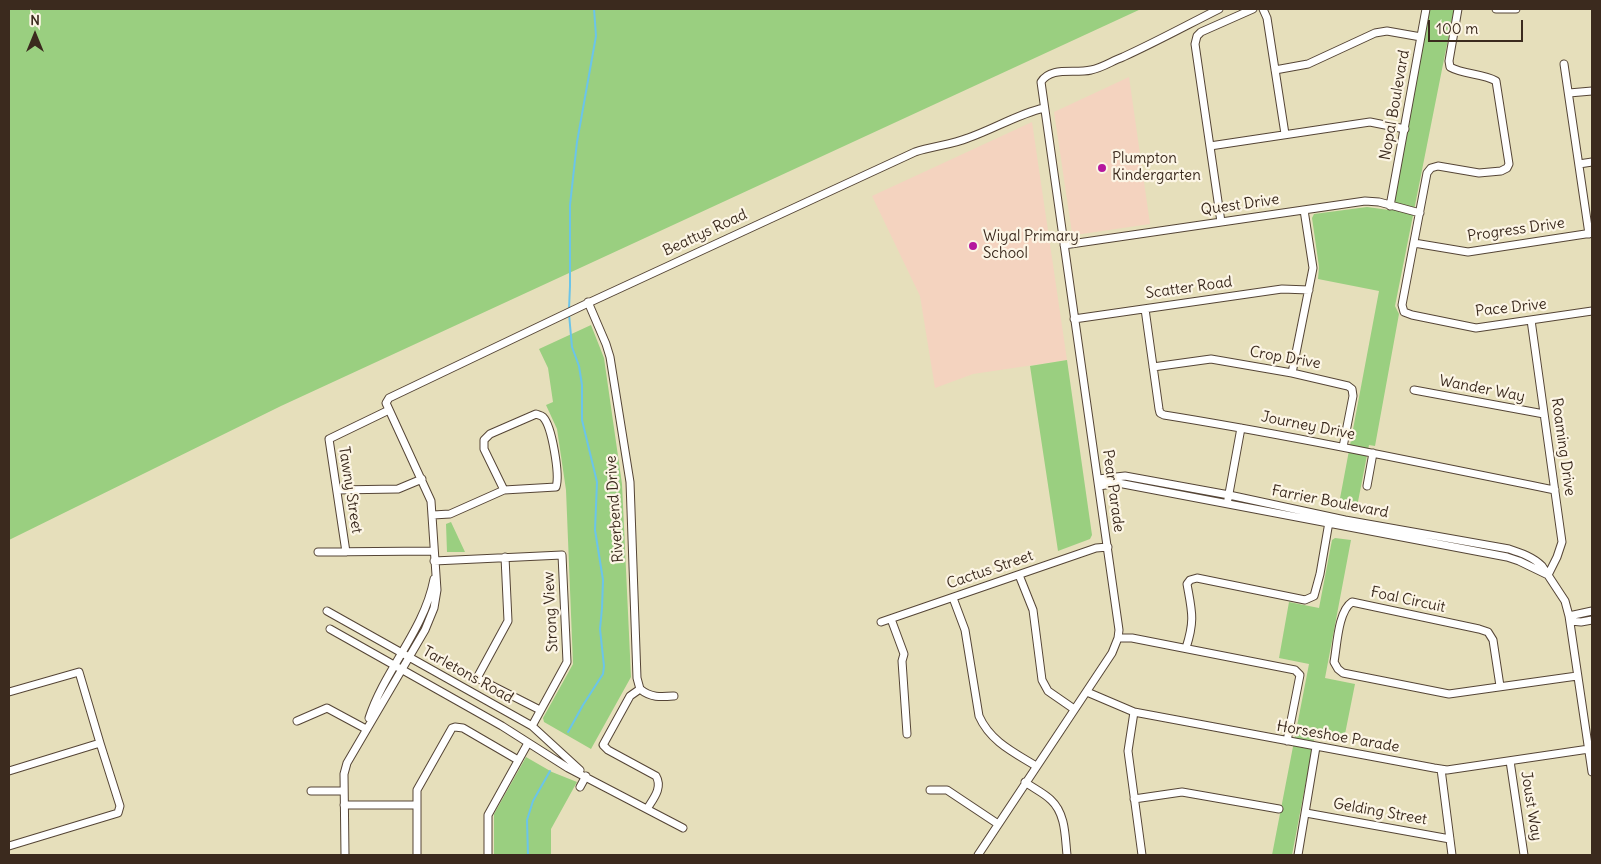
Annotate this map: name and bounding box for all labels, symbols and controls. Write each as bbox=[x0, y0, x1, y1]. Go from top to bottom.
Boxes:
north arrow bbox=[10, 10, 60, 60]
scale bar bbox=[1431, 10, 1526, 42]
text: N bbox=[30, 11, 40, 29]
text: 100 m bbox=[1436, 19, 1478, 38]
street label: Nopal Boulevard bbox=[1376, 48, 1414, 162]
place label: Plumpton Kindergarten bbox=[1112, 150, 1201, 185]
marker: Plumpton Kindergarten bbox=[1096, 162, 1108, 174]
street label: Quest Drive bbox=[1200, 191, 1280, 219]
street label: Beattys Road bbox=[660, 206, 750, 260]
street label: Progress Drive bbox=[1466, 214, 1566, 246]
place label: Wiyal Primary School bbox=[983, 228, 1079, 263]
marker: Wiyal Primary School bbox=[967, 240, 979, 252]
street label: Scatter Road bbox=[1145, 273, 1233, 303]
street label: Pace Drive bbox=[1474, 295, 1548, 321]
street label: Crop Drive bbox=[1248, 343, 1322, 373]
street label: Wander Way bbox=[1438, 372, 1526, 406]
street label: Roaming Drive bbox=[1547, 397, 1579, 497]
street label: Journey Drive bbox=[1260, 408, 1356, 444]
street label: Tawny Street bbox=[334, 445, 366, 535]
street label: Pear Parade bbox=[1098, 449, 1128, 533]
street label: Riverbend Drive bbox=[602, 455, 628, 563]
street label: Farrier Boulevard bbox=[1270, 482, 1390, 522]
street label: Cactus Street bbox=[944, 547, 1036, 593]
street label: Strong View bbox=[540, 571, 562, 653]
street label: Foal Circuit bbox=[1369, 583, 1447, 617]
street label: Tarletons Road bbox=[420, 643, 516, 707]
street label: Horseshoe Parade bbox=[1275, 717, 1401, 757]
street label: Joust Way bbox=[1517, 770, 1545, 842]
street label: Gelding Street bbox=[1332, 795, 1428, 829]

